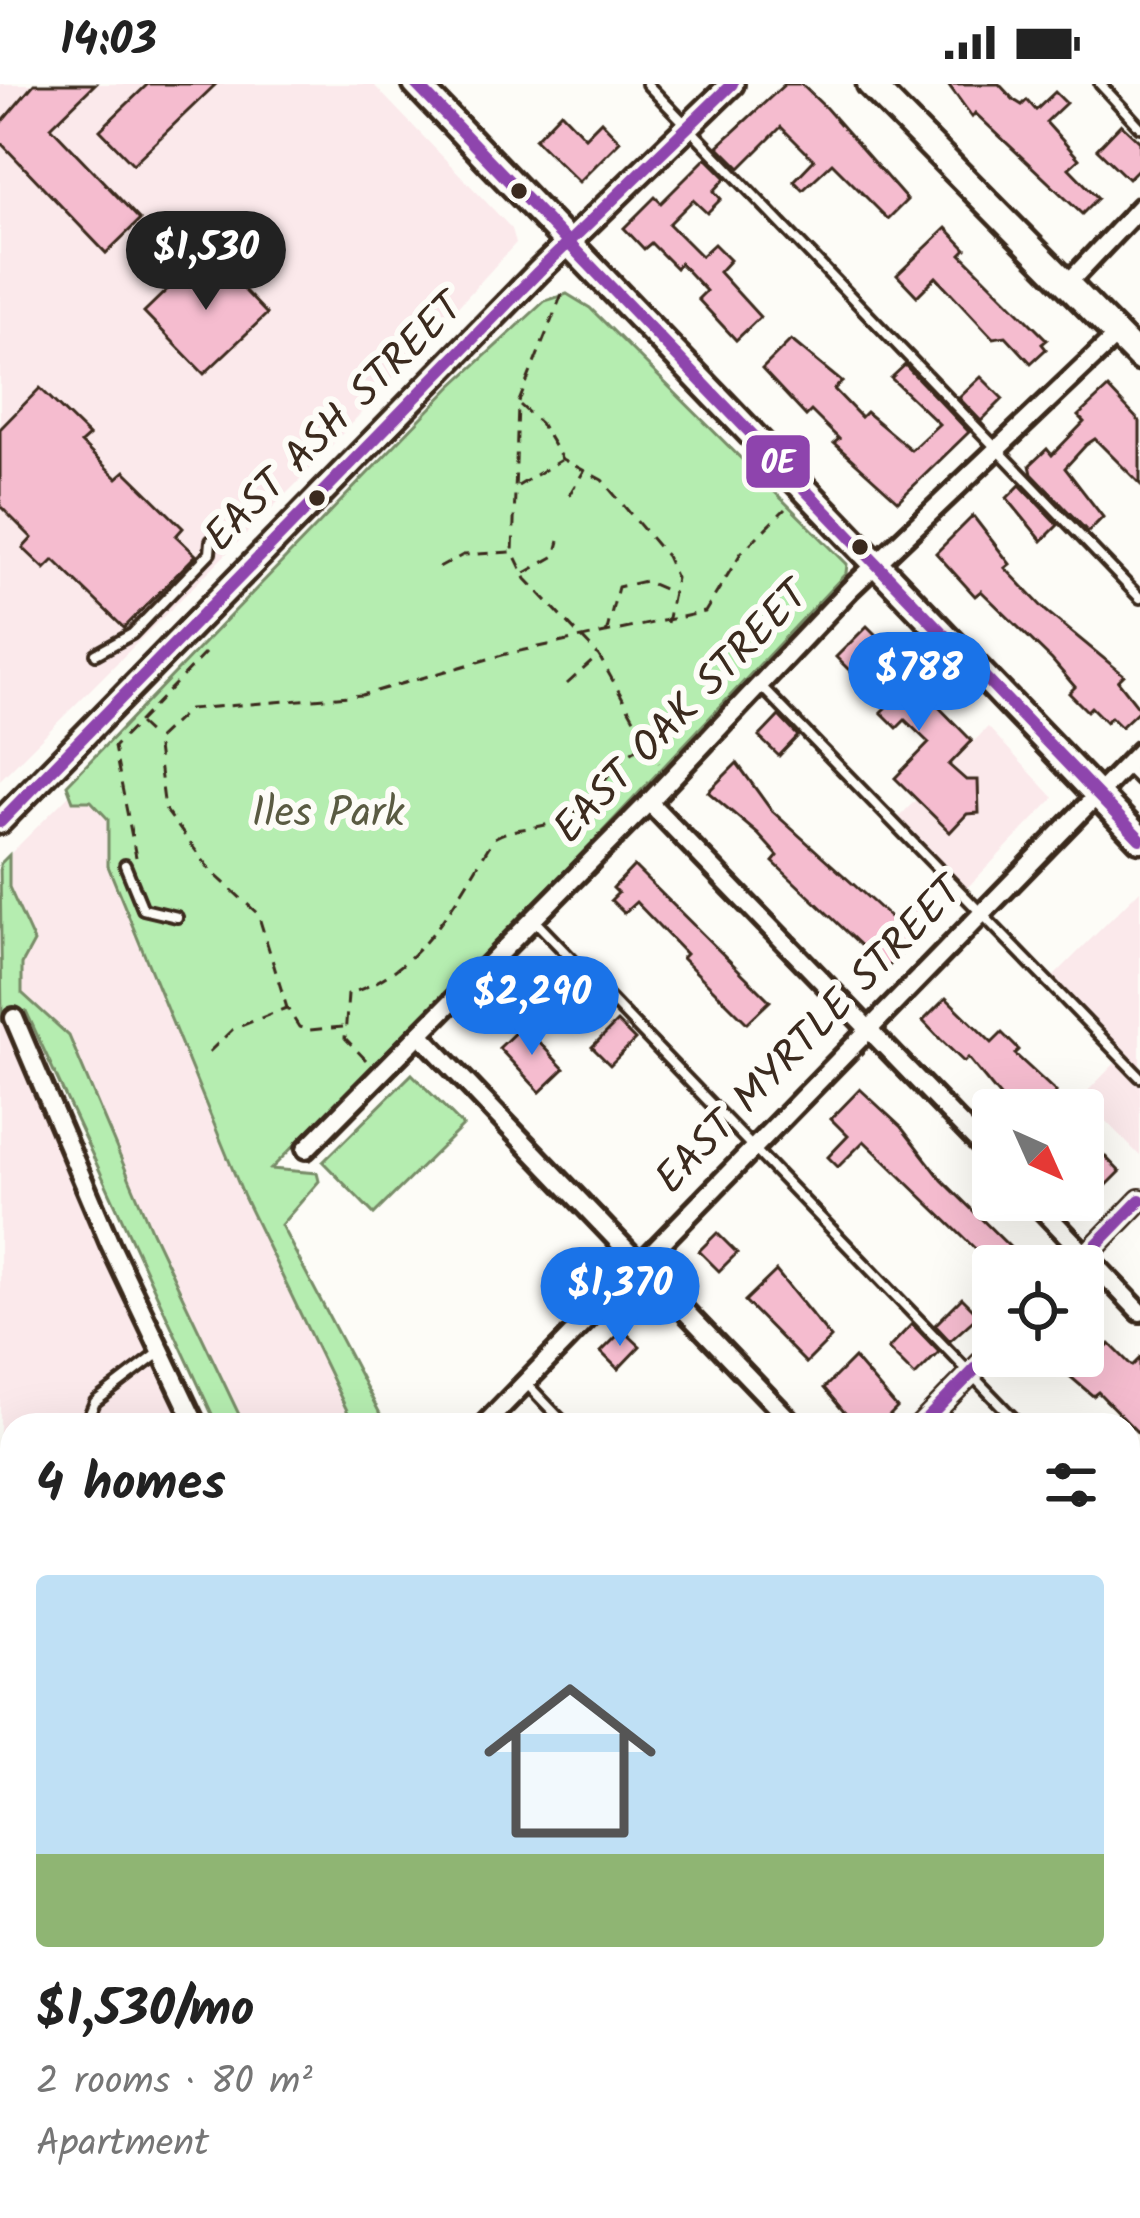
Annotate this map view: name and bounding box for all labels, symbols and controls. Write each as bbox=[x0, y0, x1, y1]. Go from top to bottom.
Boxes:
text: 14:03 bbox=[60, 6, 157, 78]
unlabelled marker bbox=[508, 180, 530, 202]
pin: $1,530 bbox=[108, 211, 304, 313]
text: $1,530 bbox=[153, 219, 259, 281]
street label: EAST ASH STREET bbox=[189, 275, 483, 569]
line badge: 0E bbox=[744, 433, 812, 490]
text: 0E bbox=[760, 438, 797, 491]
unlabelled marker bbox=[306, 487, 328, 509]
unlabelled marker bbox=[849, 536, 871, 558]
street label: EAST OAK STREET bbox=[538, 563, 829, 861]
pin: $788 bbox=[848, 632, 990, 734]
text: $788 bbox=[875, 640, 963, 702]
park label: Iles Park bbox=[251, 781, 405, 848]
street label: EAST MYRTLE STREET bbox=[640, 859, 983, 1211]
pin: $2,290 bbox=[434, 956, 630, 1058]
text: $2,290 bbox=[473, 964, 591, 1026]
north arrow bbox=[972, 1089, 1104, 1221]
map controls bbox=[972, 1089, 1104, 1377]
button: locate bbox=[972, 1245, 1104, 1377]
pin: $1,370 bbox=[522, 1247, 718, 1349]
text: $1,370 bbox=[568, 1255, 672, 1317]
text: 4 homes bbox=[36, 1445, 226, 1526]
icon: filters bbox=[1038, 1452, 1104, 1518]
icon: home bbox=[462, 1653, 678, 1869]
text: $1,530/mo bbox=[36, 1971, 254, 2052]
text: 2 rooms · 80 m² bbox=[36, 2052, 312, 2114]
text: Apartment bbox=[36, 2114, 209, 2176]

